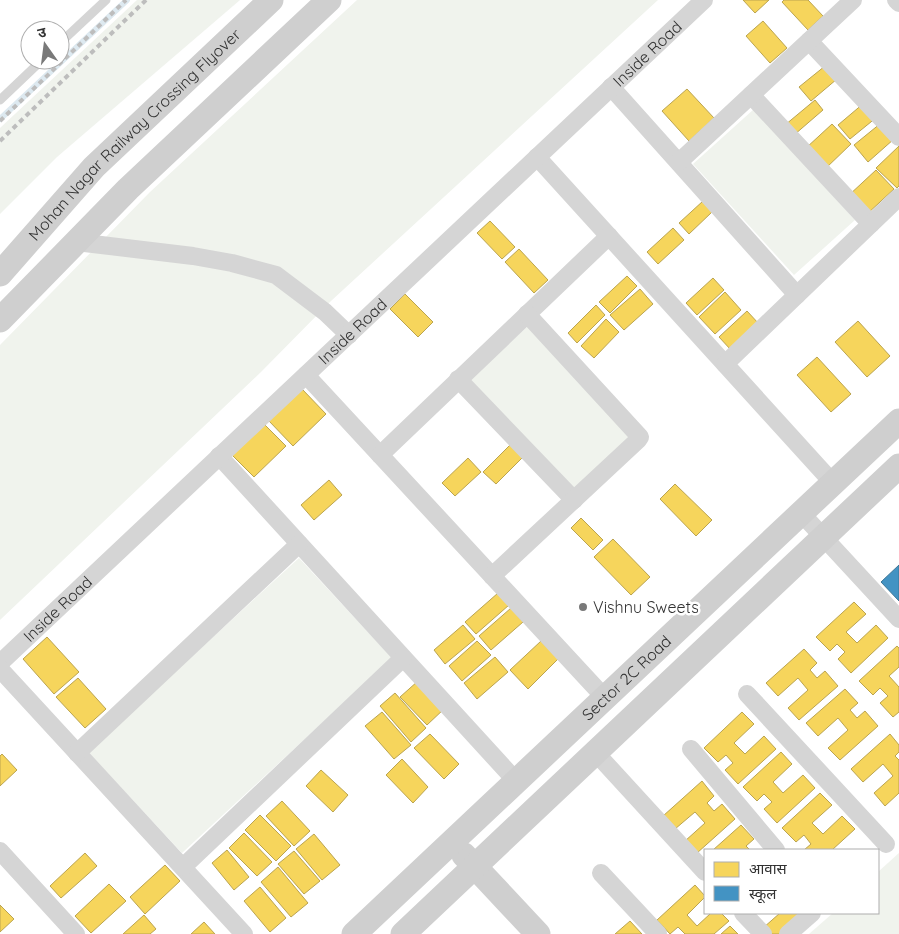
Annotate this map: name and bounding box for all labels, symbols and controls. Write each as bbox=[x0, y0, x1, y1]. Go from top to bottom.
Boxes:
street label: Inside Road bbox=[609, 16, 686, 91]
north arrow bbox=[20, 20, 70, 70]
text: उ bbox=[36, 22, 49, 42]
street label: Mohan Nagar Railway Crossing Flyover bbox=[24, 24, 245, 245]
street label: Inside Road bbox=[314, 294, 391, 368]
street label: Inside Road bbox=[19, 572, 96, 646]
place label: Vishnu Sweets bbox=[593, 597, 699, 617]
marker: Vishnu Sweets bbox=[577, 601, 589, 613]
street label: Sector 2C Road bbox=[577, 631, 675, 724]
legend bbox=[704, 849, 879, 914]
text: आवास bbox=[749, 859, 788, 878]
text: स्कूल bbox=[749, 884, 777, 904]

